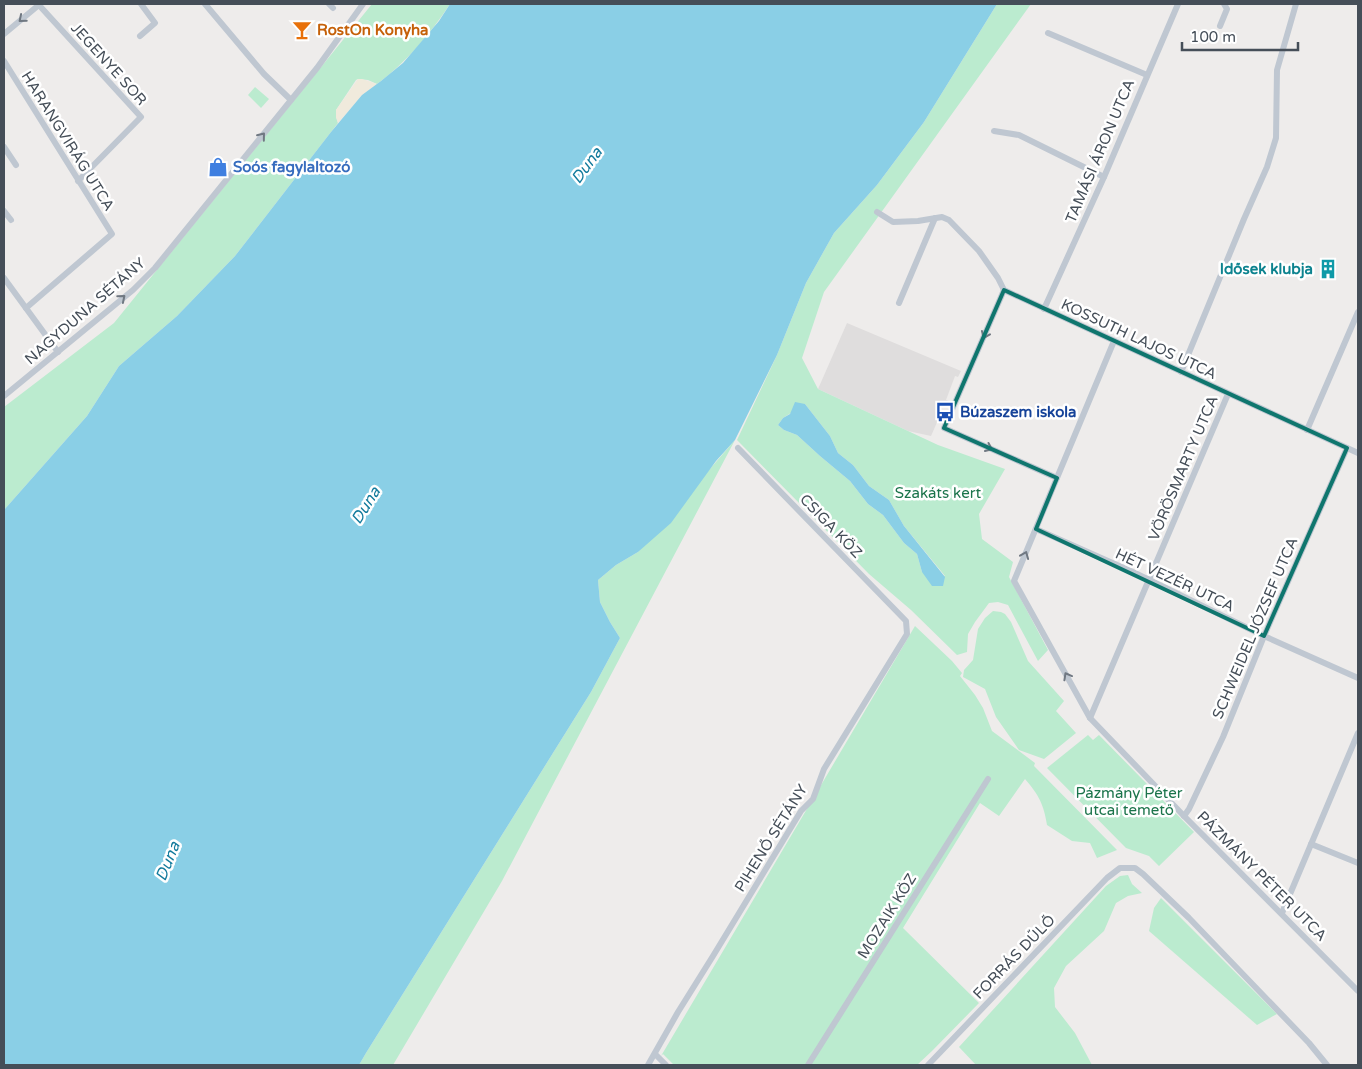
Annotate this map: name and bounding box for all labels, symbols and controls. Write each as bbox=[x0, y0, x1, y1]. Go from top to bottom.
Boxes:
one-way arrow bbox=[18, 13, 27, 22]
street label: JEGENYE SOR bbox=[67, 19, 151, 109]
bar icon: RostOn Konyha bbox=[291, 19, 313, 41]
scale bar bbox=[1182, 20, 1298, 52]
place label: RostOn Konyha bbox=[317, 21, 429, 40]
text: 100 m bbox=[1190, 28, 1236, 46]
street label: HARANGVIRÁG UTCA bbox=[18, 68, 118, 214]
street label: TAMÁSI ÁRON UTCA bbox=[1062, 76, 1138, 226]
one-way arrow bbox=[257, 133, 265, 142]
water label: Duna bbox=[567, 143, 607, 188]
shop icon: Soós fagylaltozó bbox=[207, 156, 229, 178]
place label: Soós fagylaltozó bbox=[233, 158, 350, 177]
street label: NAGYDUNA SÉTÁNY bbox=[21, 254, 149, 368]
building icon: Idősek klubja bbox=[1317, 258, 1339, 280]
place label: Idősek klubja bbox=[1220, 260, 1313, 279]
one-way arrow bbox=[117, 295, 126, 304]
street label: KOSSUTH LAJOS UTCA bbox=[1058, 295, 1220, 383]
one-way arrow bbox=[980, 330, 991, 339]
street label: VÖRÖSMARTY UTCA bbox=[1144, 393, 1222, 543]
bus stop icon: Búzaszem iskola bbox=[934, 401, 956, 423]
place label: Búzaszem iskola bbox=[960, 403, 1076, 421]
one-way arrow bbox=[984, 441, 993, 452]
water label: Duna bbox=[347, 482, 386, 528]
park label: Szakáts kert bbox=[895, 484, 981, 502]
street label: CSIGA KÖZ bbox=[796, 490, 866, 562]
street label: SCHWEIDEL JÓZSEF UTCA bbox=[1208, 534, 1302, 722]
street label: HÉT VEZÉR UTCA bbox=[1113, 544, 1237, 616]
one-way arrow bbox=[1019, 551, 1029, 560]
one-way arrow bbox=[1063, 672, 1073, 681]
street label: PIHENŐ SÉTÁNY bbox=[731, 781, 811, 895]
park label: Pázmány Péter utcai temető bbox=[1076, 784, 1183, 819]
street label: PÁZMÁNY PÉTER UTCA bbox=[1193, 807, 1331, 945]
water label: Duna bbox=[151, 838, 185, 884]
street label: MOZAIK KÖZ bbox=[854, 870, 920, 962]
street label: FORRÁS DŰLŐ bbox=[969, 911, 1059, 1003]

